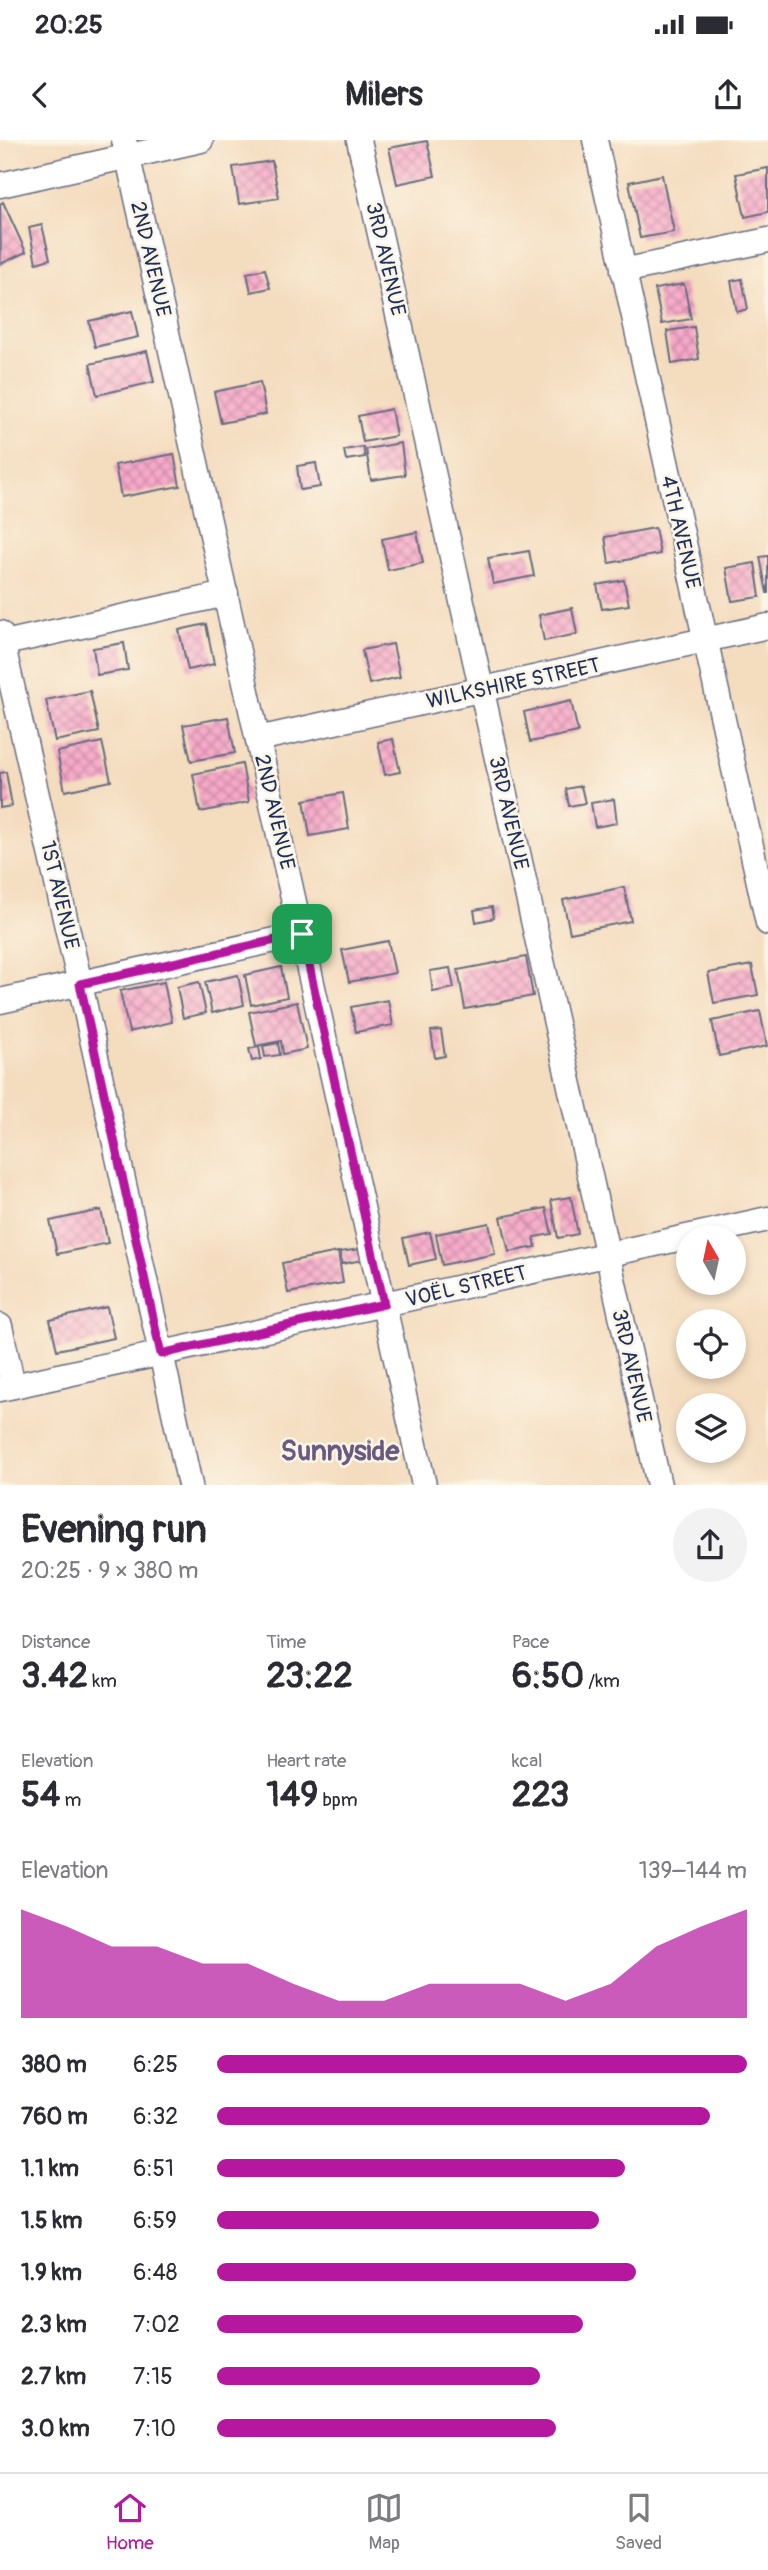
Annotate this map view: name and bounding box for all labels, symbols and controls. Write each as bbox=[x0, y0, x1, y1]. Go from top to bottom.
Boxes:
text: 20:25 bbox=[35, 9, 103, 41]
text: Milers bbox=[345, 75, 423, 115]
icon: back bbox=[21, 76, 59, 114]
icon: share bbox=[709, 76, 747, 114]
street label: 2ND AVENUE bbox=[124, 199, 177, 319]
street label: 3RD AVENUE bbox=[359, 200, 412, 318]
street label: 4TH AVENUE bbox=[654, 473, 707, 592]
street label: WILKSHIRE STREET bbox=[424, 652, 603, 715]
street label: 2ND AVENUE bbox=[248, 752, 301, 872]
street label: 3RD AVENUE bbox=[482, 754, 535, 872]
street label: 1ST AVENUE bbox=[34, 838, 85, 952]
pin bbox=[272, 904, 332, 964]
icon: arrive bbox=[283, 915, 321, 953]
north arrow bbox=[676, 1225, 746, 1295]
map controls bbox=[676, 1225, 746, 1463]
street label: VOËL STREET bbox=[403, 1259, 530, 1314]
street label: 3RD AVENUE bbox=[605, 1307, 658, 1425]
button: locate bbox=[676, 1309, 746, 1379]
button: layers bbox=[676, 1393, 746, 1463]
district label: Sunnyside bbox=[281, 1434, 401, 1469]
text: Evening run bbox=[21, 1506, 207, 1554]
button: share bbox=[673, 1508, 747, 1582]
text: 20:25 · 9 × 380 m bbox=[21, 1556, 198, 1585]
text: Distance bbox=[21, 1630, 90, 1654]
text: Time bbox=[266, 1630, 306, 1654]
text: Pace bbox=[512, 1630, 549, 1654]
text: 3.42 bbox=[21, 1654, 88, 1698]
text: 23:22 bbox=[266, 1654, 353, 1698]
text: 6:50 bbox=[512, 1654, 584, 1698]
text: km bbox=[88, 1669, 117, 1693]
text: /km bbox=[584, 1669, 620, 1693]
text: Elevation bbox=[21, 1749, 93, 1773]
text: Heart rate bbox=[266, 1749, 346, 1773]
text: kcal bbox=[512, 1749, 543, 1773]
text: 54 bbox=[21, 1773, 60, 1817]
text: 149 bbox=[266, 1773, 318, 1817]
text: 223 bbox=[512, 1773, 569, 1817]
text: m bbox=[60, 1788, 81, 1812]
text: bpm bbox=[318, 1788, 358, 1812]
text: Elevation bbox=[21, 1856, 109, 1885]
text: 139–144 m bbox=[639, 1856, 747, 1885]
text: 380 m bbox=[21, 2050, 87, 2079]
text: 6:25 bbox=[133, 2050, 178, 2079]
text: 760 m bbox=[21, 2102, 88, 2131]
text: 6:32 bbox=[133, 2102, 178, 2131]
text: 1.1 km bbox=[21, 2154, 79, 2183]
text: 6:51 bbox=[133, 2154, 174, 2183]
text: 1.5 km bbox=[21, 2206, 83, 2235]
text: 6:59 bbox=[133, 2206, 177, 2235]
text: 1.9 km bbox=[21, 2258, 82, 2287]
text: 6:48 bbox=[133, 2258, 177, 2287]
text: 2.3 km bbox=[21, 2310, 87, 2339]
text: 7:02 bbox=[133, 2310, 180, 2339]
text: 2.7 km bbox=[21, 2362, 86, 2391]
text: 7:15 bbox=[133, 2362, 173, 2391]
text: 3.0 km bbox=[21, 2414, 90, 2443]
text: 7:10 bbox=[133, 2414, 176, 2443]
tab: Home bbox=[106, 2489, 154, 2555]
tab: Map bbox=[365, 2489, 403, 2555]
tab: Saved bbox=[615, 2489, 662, 2555]

